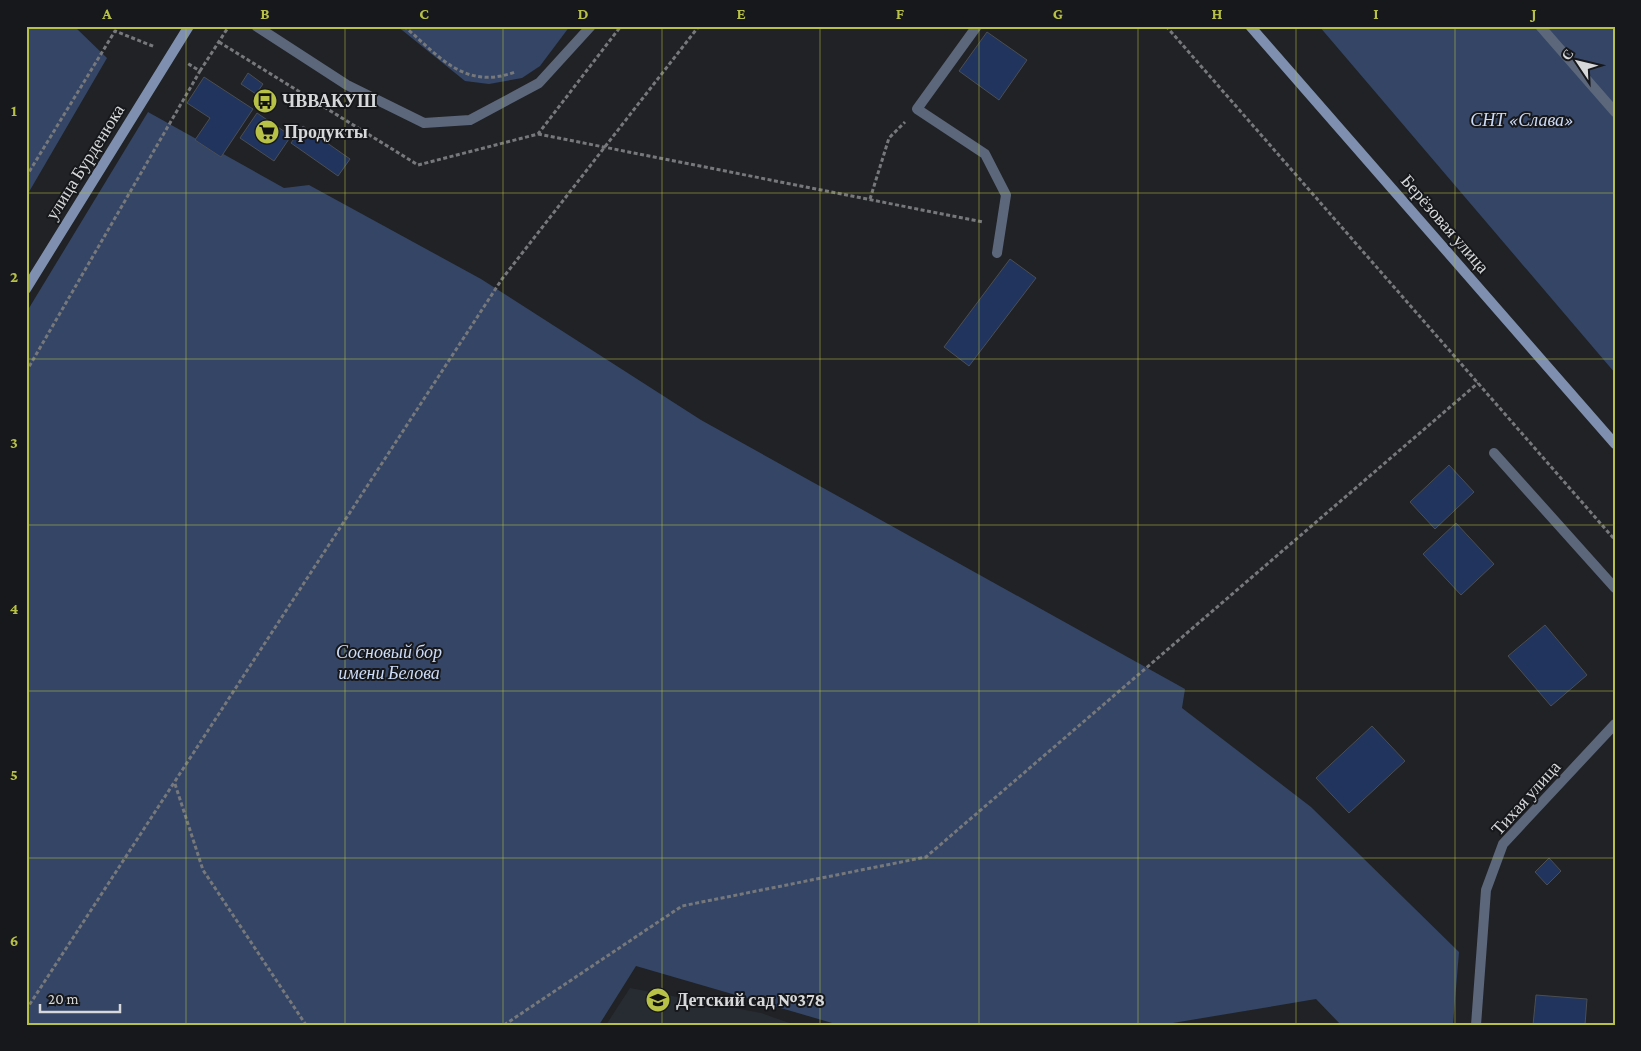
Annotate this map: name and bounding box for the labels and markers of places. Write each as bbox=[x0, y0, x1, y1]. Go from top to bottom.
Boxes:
bus stop icon: ЧВВАКУШ bbox=[252, 88, 278, 114]
place label: ЧВВАКУШ bbox=[282, 91, 377, 111]
supermarket icon: Продукты bbox=[254, 119, 280, 145]
place label: Продукты bbox=[284, 122, 368, 142]
school or university icon: Детский сад №378 bbox=[645, 987, 671, 1013]
place label: Детский сад №378 bbox=[676, 990, 825, 1010]

